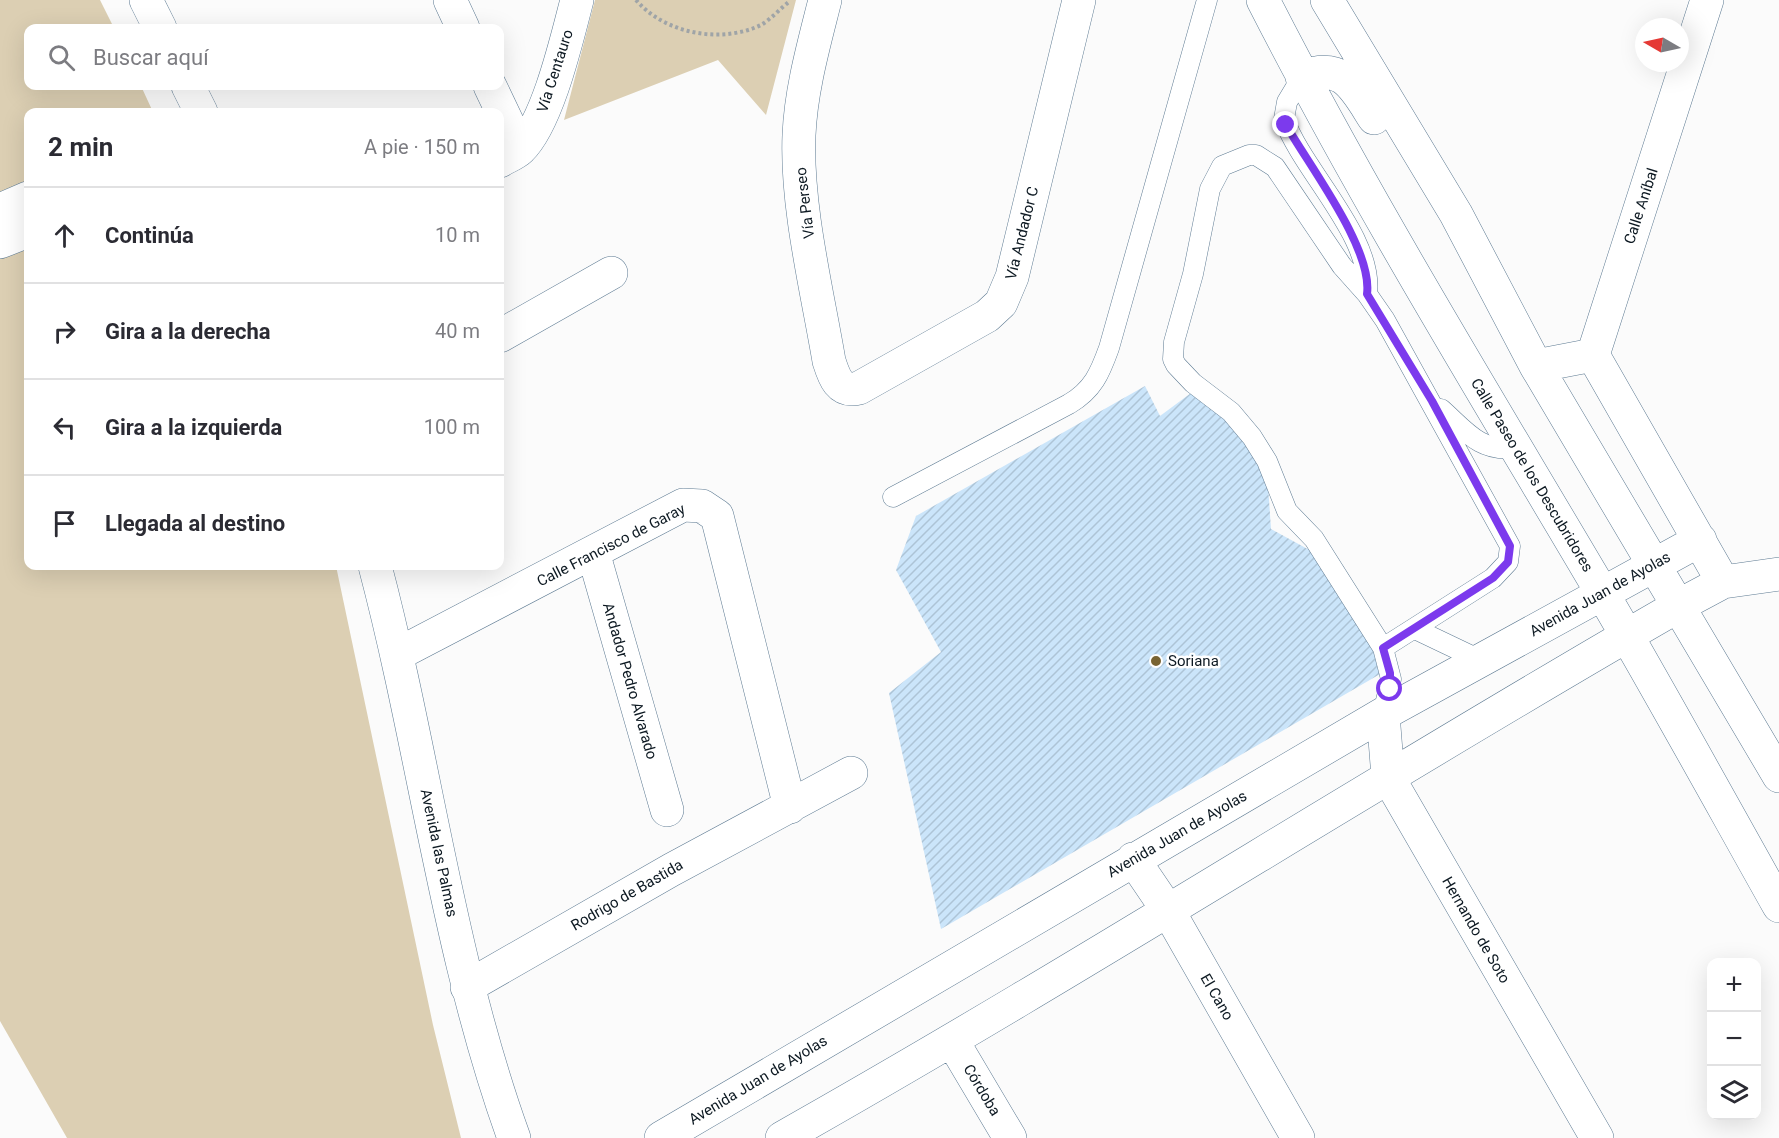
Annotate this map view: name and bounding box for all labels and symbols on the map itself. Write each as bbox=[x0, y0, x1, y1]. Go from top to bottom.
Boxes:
north arrow bbox=[1635, 18, 1689, 72]
street label: Vía Centauro bbox=[533, 27, 577, 115]
route end bbox=[1272, 111, 1298, 137]
street label: Vía Perseo bbox=[792, 166, 818, 240]
street label: Calle Aníbal bbox=[1620, 166, 1662, 246]
street label: Vía Andador C bbox=[1002, 184, 1042, 281]
street label: Calle Paseo de los Descubridores bbox=[1467, 375, 1597, 575]
street label: Calle Francisco de Garay bbox=[534, 500, 688, 590]
street label: Avenida Juan de Ayolas bbox=[1526, 548, 1674, 640]
street label: Andador Pedro Alvarado bbox=[599, 601, 661, 761]
place label: Soriana bbox=[1168, 652, 1219, 670]
marker: Soriana bbox=[1149, 654, 1163, 668]
route start bbox=[1376, 675, 1402, 701]
street label: Avenida las Palmas bbox=[417, 787, 461, 919]
street label: Avenida Juan de Ayolas bbox=[1104, 787, 1250, 881]
street label: Rodrigo de Bastida bbox=[568, 856, 686, 934]
street label: Hernando de Soto bbox=[1438, 873, 1514, 987]
street label: El Cano bbox=[1197, 971, 1237, 1023]
street label: Avenida Juan de Ayolas bbox=[686, 1032, 830, 1128]
street label: Córdoba bbox=[960, 1061, 1004, 1119]

